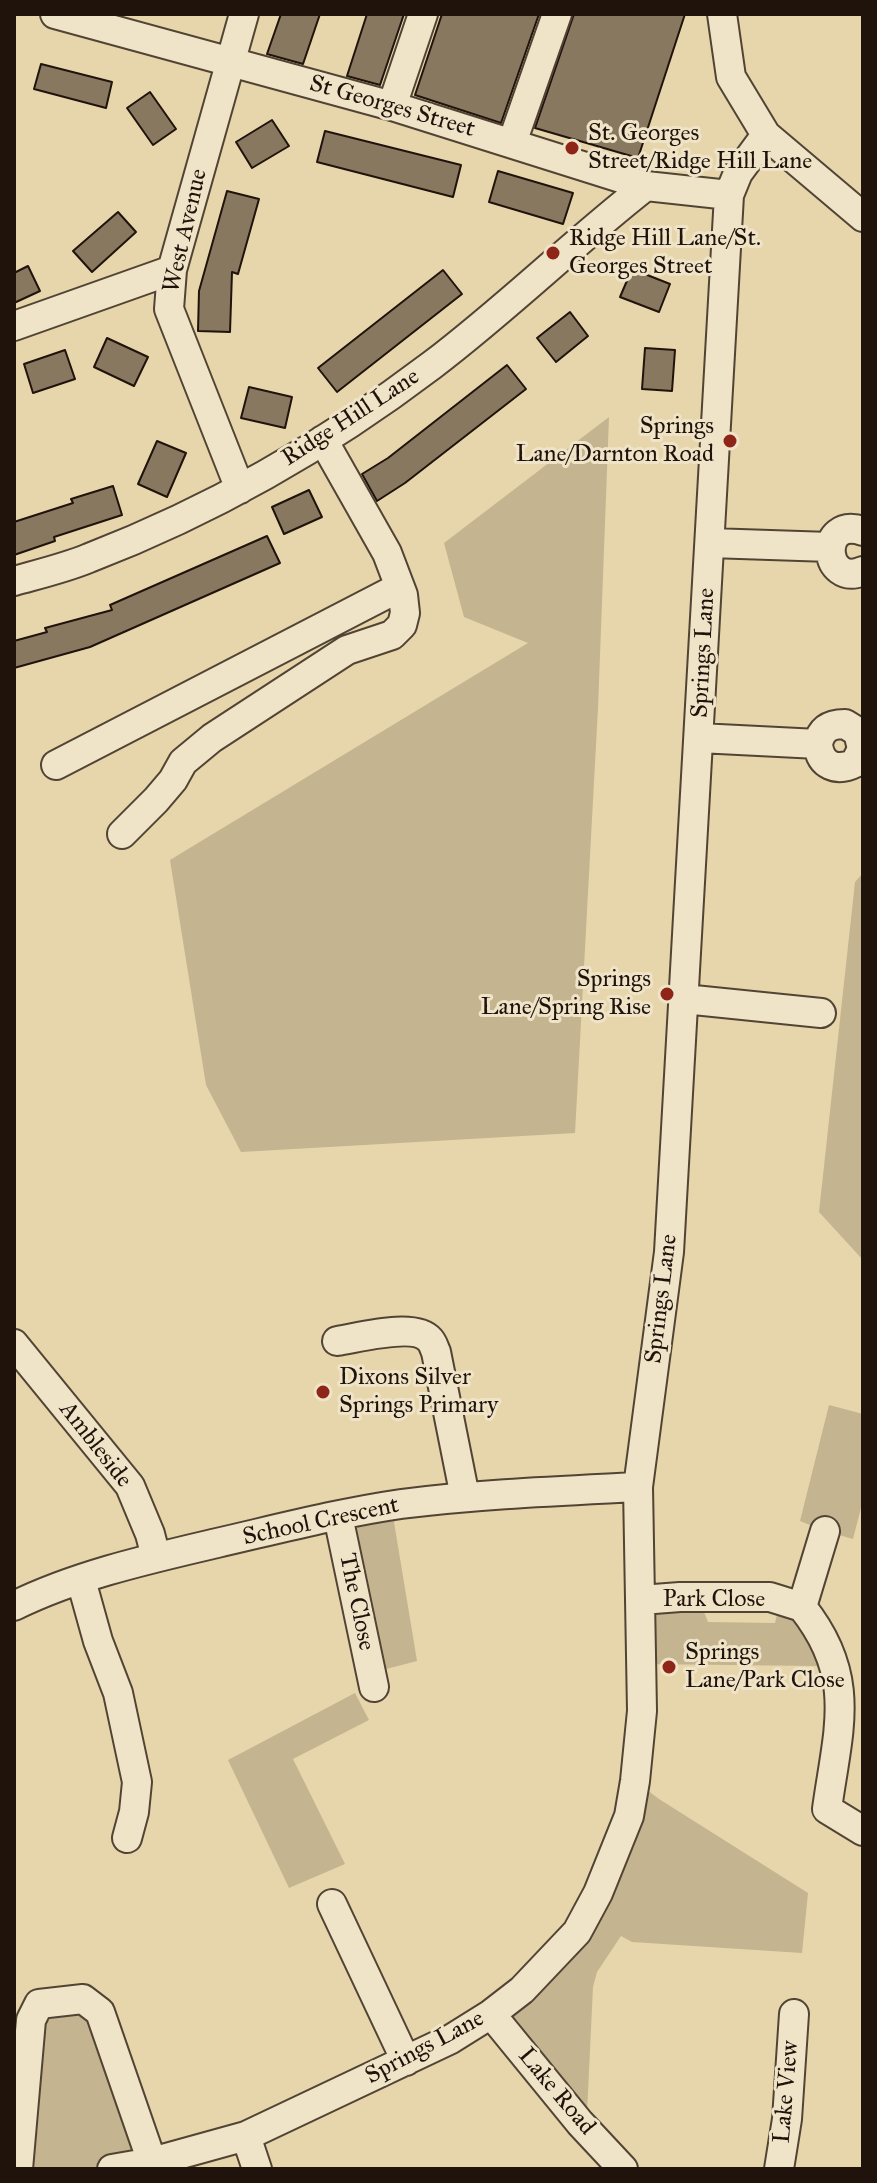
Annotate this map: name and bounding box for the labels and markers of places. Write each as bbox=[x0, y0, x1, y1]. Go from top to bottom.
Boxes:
place label: St. Georges Street/Ridge Hill Lane bbox=[588, 120, 812, 176]
marker: St. Georges Street/Ridge Hill Lane bbox=[563, 139, 581, 157]
place label: Ridge Hill Lane/St. Georges Street bbox=[569, 225, 761, 281]
marker: Ridge Hill Lane/St. Georges Street bbox=[544, 244, 562, 262]
place label: Springs Lane/Darnton Road bbox=[516, 413, 714, 469]
marker: Springs Lane/Darnton Road bbox=[721, 432, 739, 450]
place label: Springs Lane/Spring Rise bbox=[481, 966, 651, 1022]
marker: Springs Lane/Spring Rise bbox=[658, 985, 676, 1003]
place label: Dixons Silver Springs Primary bbox=[339, 1364, 498, 1420]
marker: Dixons Silver Springs Primary bbox=[314, 1383, 332, 1401]
place label: Springs Lane/Park Close bbox=[685, 1639, 845, 1695]
marker: Springs Lane/Park Close bbox=[660, 1658, 678, 1676]

